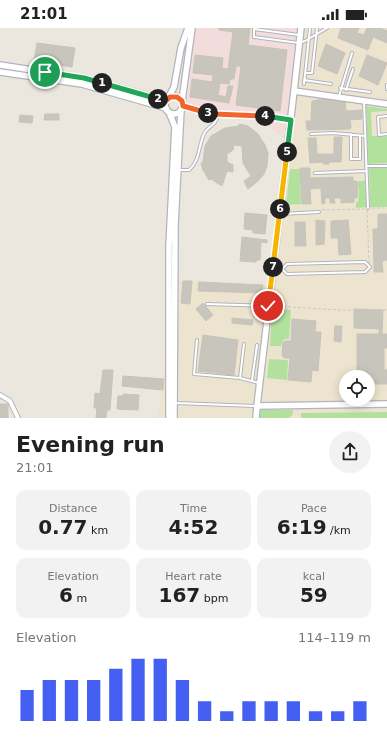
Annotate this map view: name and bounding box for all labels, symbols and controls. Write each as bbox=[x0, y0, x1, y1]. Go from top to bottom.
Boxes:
text: 21:01 bbox=[20, 5, 68, 23]
pin bbox=[28, 55, 62, 89]
icon: arrive bbox=[34, 61, 56, 83]
pin: 1 bbox=[92, 73, 112, 93]
text: 1 bbox=[98, 76, 106, 89]
pin: 2 bbox=[148, 89, 168, 109]
text: 2 bbox=[154, 92, 162, 105]
pin: 3 bbox=[198, 103, 218, 123]
text: 3 bbox=[204, 106, 212, 119]
pin: 4 bbox=[255, 106, 275, 126]
text: 4 bbox=[261, 109, 269, 122]
pin: 5 bbox=[277, 142, 297, 162]
text: 5 bbox=[283, 145, 291, 158]
pin: 6 bbox=[270, 199, 290, 219]
text: 6 bbox=[276, 202, 284, 215]
pin: 7 bbox=[263, 257, 283, 277]
text: 7 bbox=[269, 260, 277, 273]
pin bbox=[251, 289, 285, 323]
icon: check bbox=[257, 295, 279, 317]
map controls bbox=[339, 370, 375, 406]
button: locate bbox=[339, 370, 375, 406]
button: share bbox=[329, 431, 371, 473]
text: Evening run bbox=[16, 432, 165, 457]
text: 21:01 bbox=[16, 460, 53, 475]
text: Distance bbox=[49, 502, 97, 515]
text: Time bbox=[180, 502, 207, 515]
text: Pace bbox=[301, 502, 327, 515]
text: 0.77 bbox=[38, 515, 88, 539]
text: 4:52 bbox=[169, 515, 218, 539]
text: 6:19 bbox=[277, 515, 327, 539]
text: km bbox=[88, 524, 108, 537]
text: /km bbox=[327, 524, 351, 537]
text: Elevation bbox=[48, 570, 99, 583]
text: Heart rate bbox=[165, 570, 222, 583]
text: kcal bbox=[303, 570, 325, 583]
text: 6 bbox=[59, 583, 73, 607]
text: 167 bbox=[159, 583, 200, 607]
text: 59 bbox=[300, 583, 328, 607]
text: m bbox=[73, 592, 87, 605]
text: bpm bbox=[200, 592, 228, 605]
text: Elevation bbox=[16, 630, 76, 645]
text: 114–119 m bbox=[298, 630, 371, 645]

